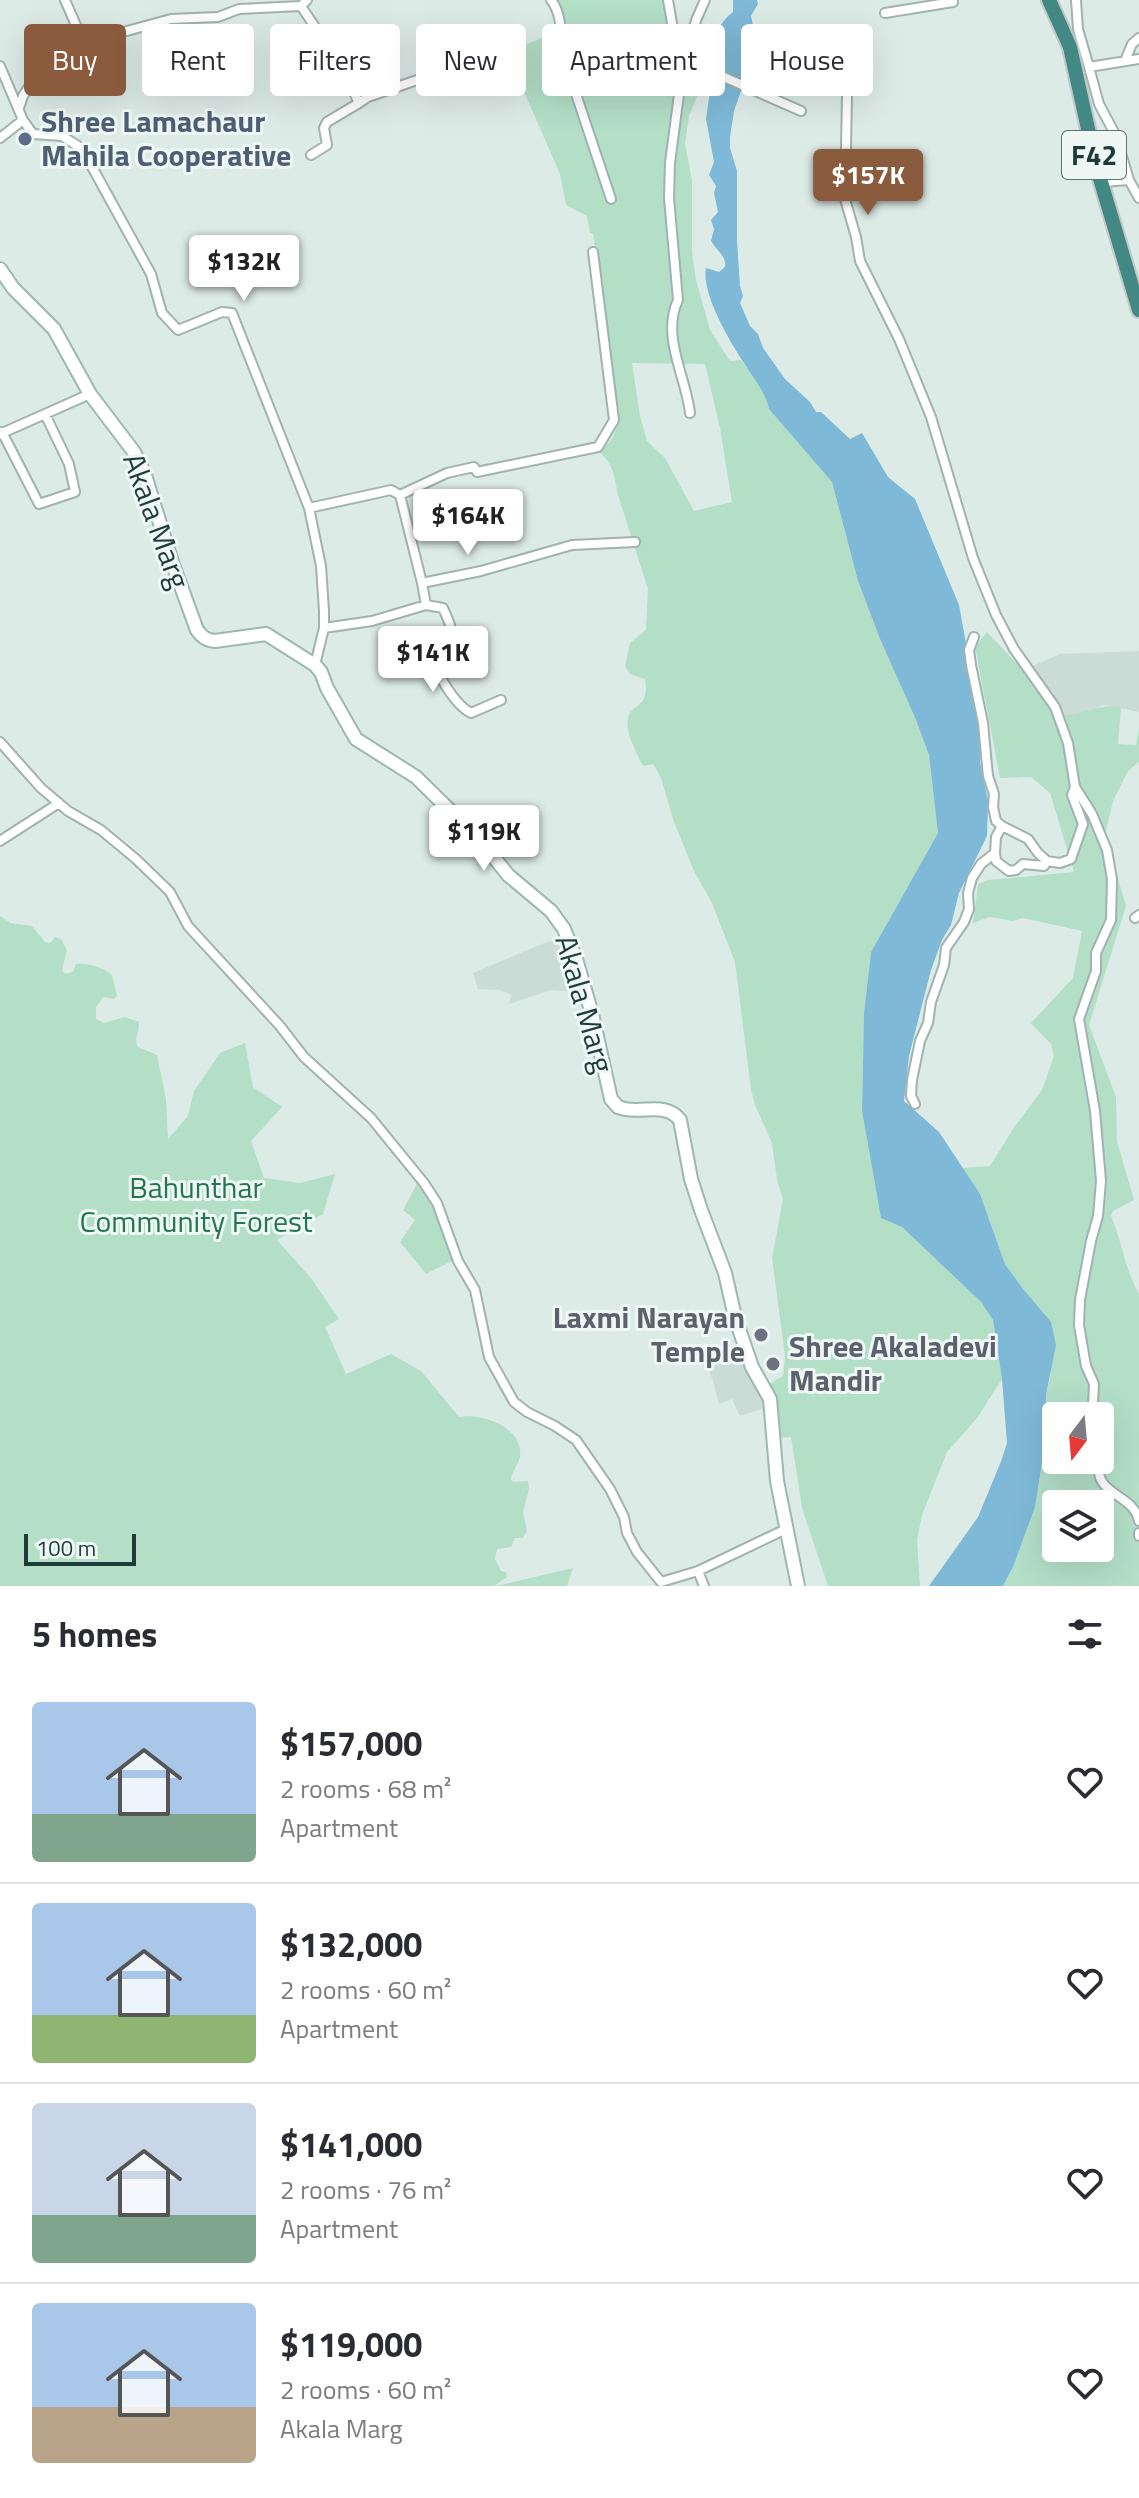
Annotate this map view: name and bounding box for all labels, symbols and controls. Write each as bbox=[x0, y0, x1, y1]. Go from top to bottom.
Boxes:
chip: Buy bbox=[24, 24, 126, 96]
chip: Rent bbox=[142, 24, 254, 96]
chip: Filters bbox=[270, 24, 400, 96]
chip: New bbox=[416, 24, 526, 96]
chip: Apartment bbox=[542, 24, 725, 96]
chip: House bbox=[741, 24, 873, 96]
place label: Shree Lamachaur Mahila Cooperative bbox=[41, 98, 291, 178]
marker: Shree Lamachaur Mahila Cooperative bbox=[16, 130, 34, 148]
road number: F42 bbox=[1062, 131, 1126, 179]
pin: $157K bbox=[812, 149, 924, 217]
text: $157K bbox=[831, 155, 905, 194]
pin: $132K bbox=[188, 235, 300, 303]
text: $132K bbox=[207, 241, 281, 280]
street label: Akala Marg bbox=[111, 446, 203, 595]
pin: $164K bbox=[412, 489, 524, 557]
text: $164K bbox=[431, 495, 505, 534]
pin: $141K bbox=[377, 626, 489, 694]
text: $141K bbox=[396, 632, 470, 671]
pin: $119K bbox=[428, 805, 540, 873]
text: $119K bbox=[447, 811, 521, 850]
street label: Akala Marg bbox=[543, 929, 627, 1078]
park label: Bahunthar Community Forest bbox=[79, 1164, 313, 1244]
place label: Laxmi Narayan Temple bbox=[553, 1294, 745, 1374]
place label: Shree Akaladevi Mandir bbox=[789, 1323, 997, 1403]
marker: Laxmi Narayan Temple bbox=[752, 1326, 770, 1344]
marker: Shree Akaladevi Mandir bbox=[764, 1355, 782, 1373]
north arrow bbox=[1042, 1402, 1114, 1474]
map controls bbox=[1042, 1402, 1114, 1562]
button: layers bbox=[1042, 1490, 1114, 1562]
scale bar bbox=[24, 1530, 136, 1566]
text: 100 m bbox=[36, 1531, 96, 1565]
text: 5 homes bbox=[32, 1608, 157, 1660]
icon: filters bbox=[1063, 1612, 1107, 1656]
text: $157,000 bbox=[280, 1717, 422, 1769]
icon: home bbox=[96, 1734, 192, 1830]
icon: heart bbox=[1063, 1760, 1107, 1804]
text: 2 rooms · 68 m² bbox=[280, 1769, 451, 1808]
text: Apartment bbox=[280, 1808, 398, 1847]
text: $132,000 bbox=[280, 1918, 422, 1970]
icon: home bbox=[96, 1935, 192, 2031]
icon: heart bbox=[1063, 1961, 1107, 2005]
text: 2 rooms · 60 m² bbox=[280, 1970, 451, 2009]
text: Apartment bbox=[280, 2009, 398, 2048]
text: $141,000 bbox=[280, 2118, 422, 2170]
icon: home bbox=[96, 2135, 192, 2231]
icon: heart bbox=[1063, 2161, 1107, 2205]
text: 2 rooms · 76 m² bbox=[280, 2170, 451, 2209]
text: Apartment bbox=[280, 2209, 398, 2248]
text: $119,000 bbox=[280, 2318, 422, 2370]
icon: home bbox=[96, 2335, 192, 2431]
icon: heart bbox=[1063, 2361, 1107, 2405]
text: 2 rooms · 60 m² bbox=[280, 2370, 451, 2409]
text: Akala Marg bbox=[280, 2409, 403, 2448]

